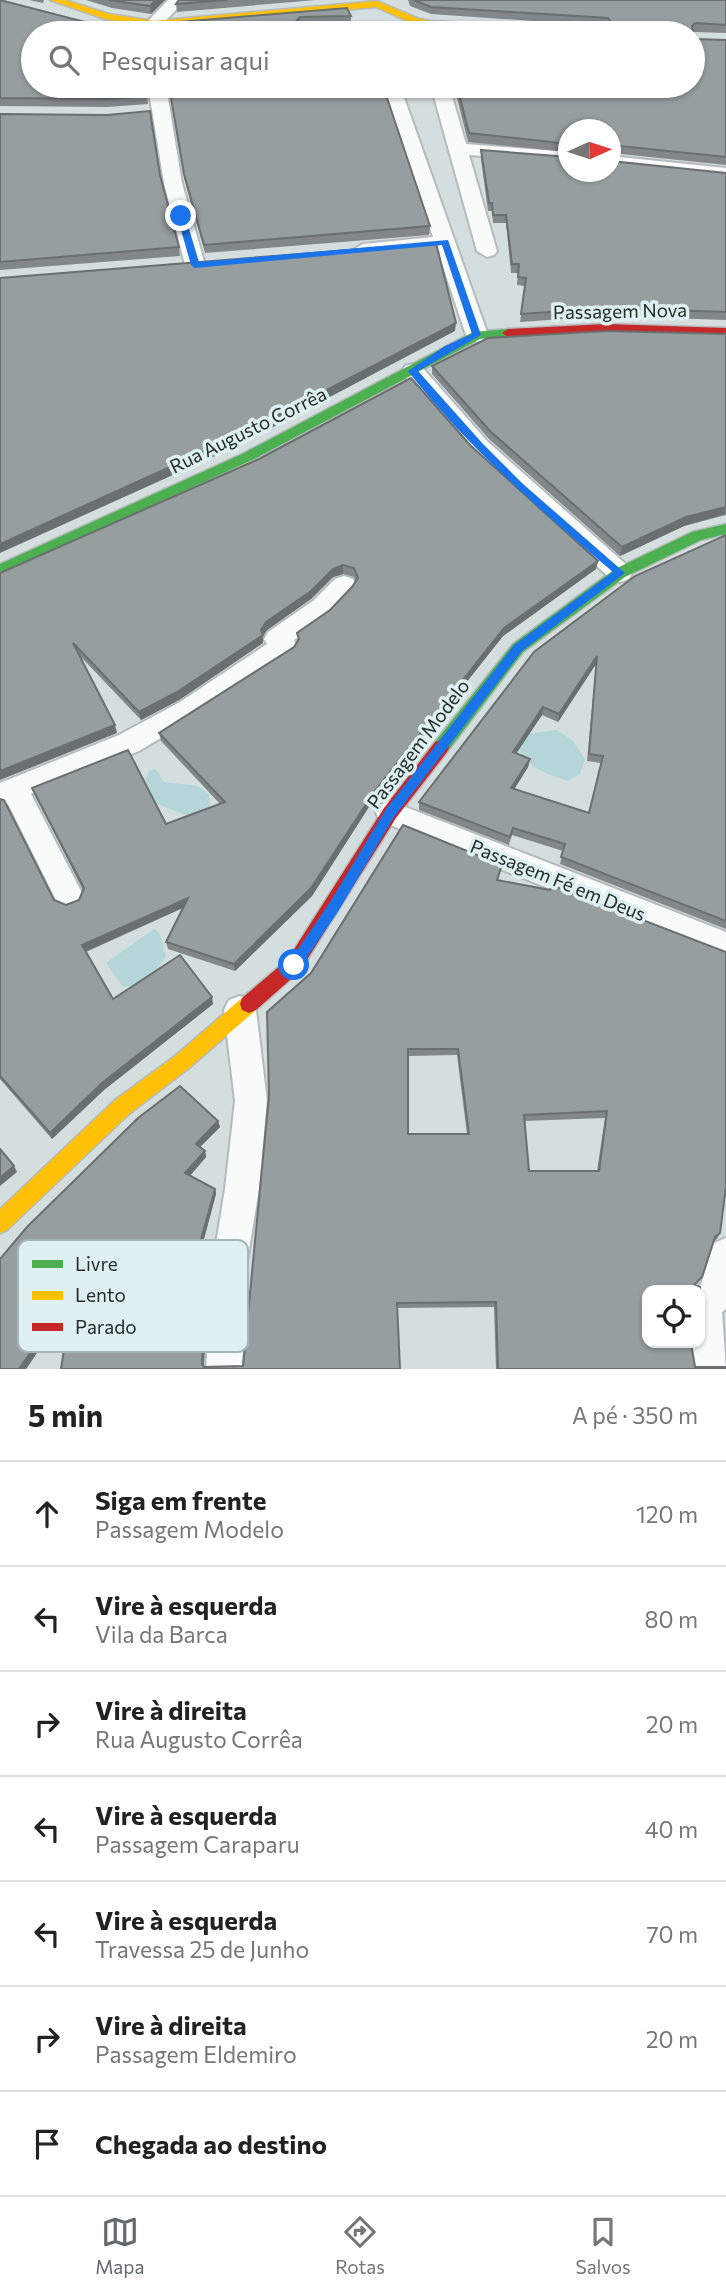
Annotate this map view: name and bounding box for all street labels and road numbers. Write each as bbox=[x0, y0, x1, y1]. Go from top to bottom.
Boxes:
street label: Passagem Nova bbox=[553, 298, 687, 323]
street label: Rua Augusto Corrêa bbox=[166, 382, 330, 478]
street label: Passagem Modelo bbox=[361, 674, 474, 813]
street label: Passagem Fé em Deus bbox=[467, 834, 649, 925]

